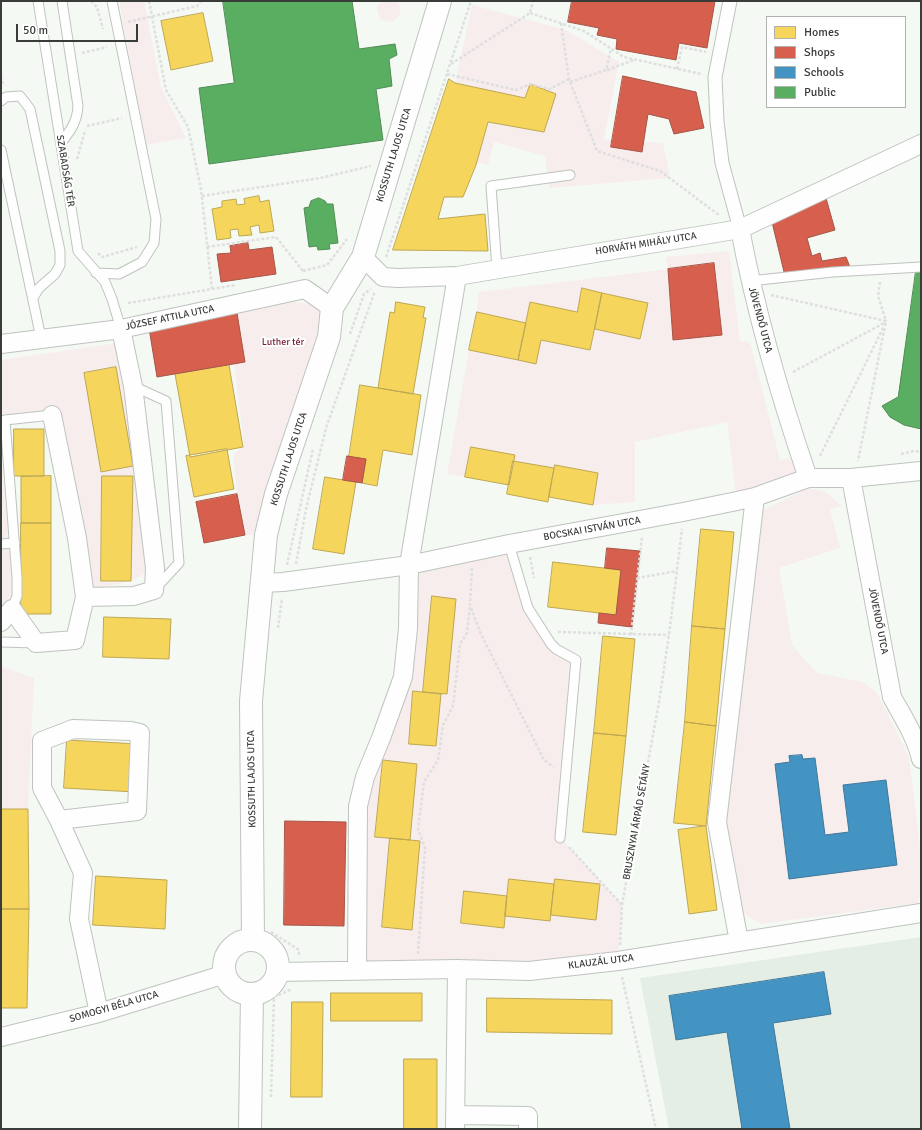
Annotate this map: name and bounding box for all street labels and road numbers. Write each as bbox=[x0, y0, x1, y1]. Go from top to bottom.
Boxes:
street label: KOSSUTH LAJOS UTCA bbox=[374, 107, 414, 203]
street label: SZABADSÁG TÉR bbox=[53, 134, 77, 208]
street label: HORVÁTH MIHÁLY UTCA bbox=[594, 230, 698, 258]
street label: JÖVENDŐ UTCA bbox=[745, 286, 775, 354]
street label: JÓZSEF ATTILA UTCA bbox=[124, 303, 216, 333]
street label: KOSSUTH LAJOS UTCA bbox=[268, 411, 310, 507]
street label: BOCSKAI ISTVÁN UTCA bbox=[543, 515, 641, 543]
street label: JÖVENDŐ UTCA bbox=[866, 587, 890, 655]
street label: KOSSUTH LAJOS UTCA bbox=[245, 730, 259, 828]
street label: BRUSZNYAI ÁRPÁD SÉTÁNY bbox=[621, 763, 653, 881]
street label: KLAUZÁL UTCA bbox=[567, 952, 635, 972]
street label: SOMOGYI BÉLA UTCA bbox=[68, 989, 160, 1025]

